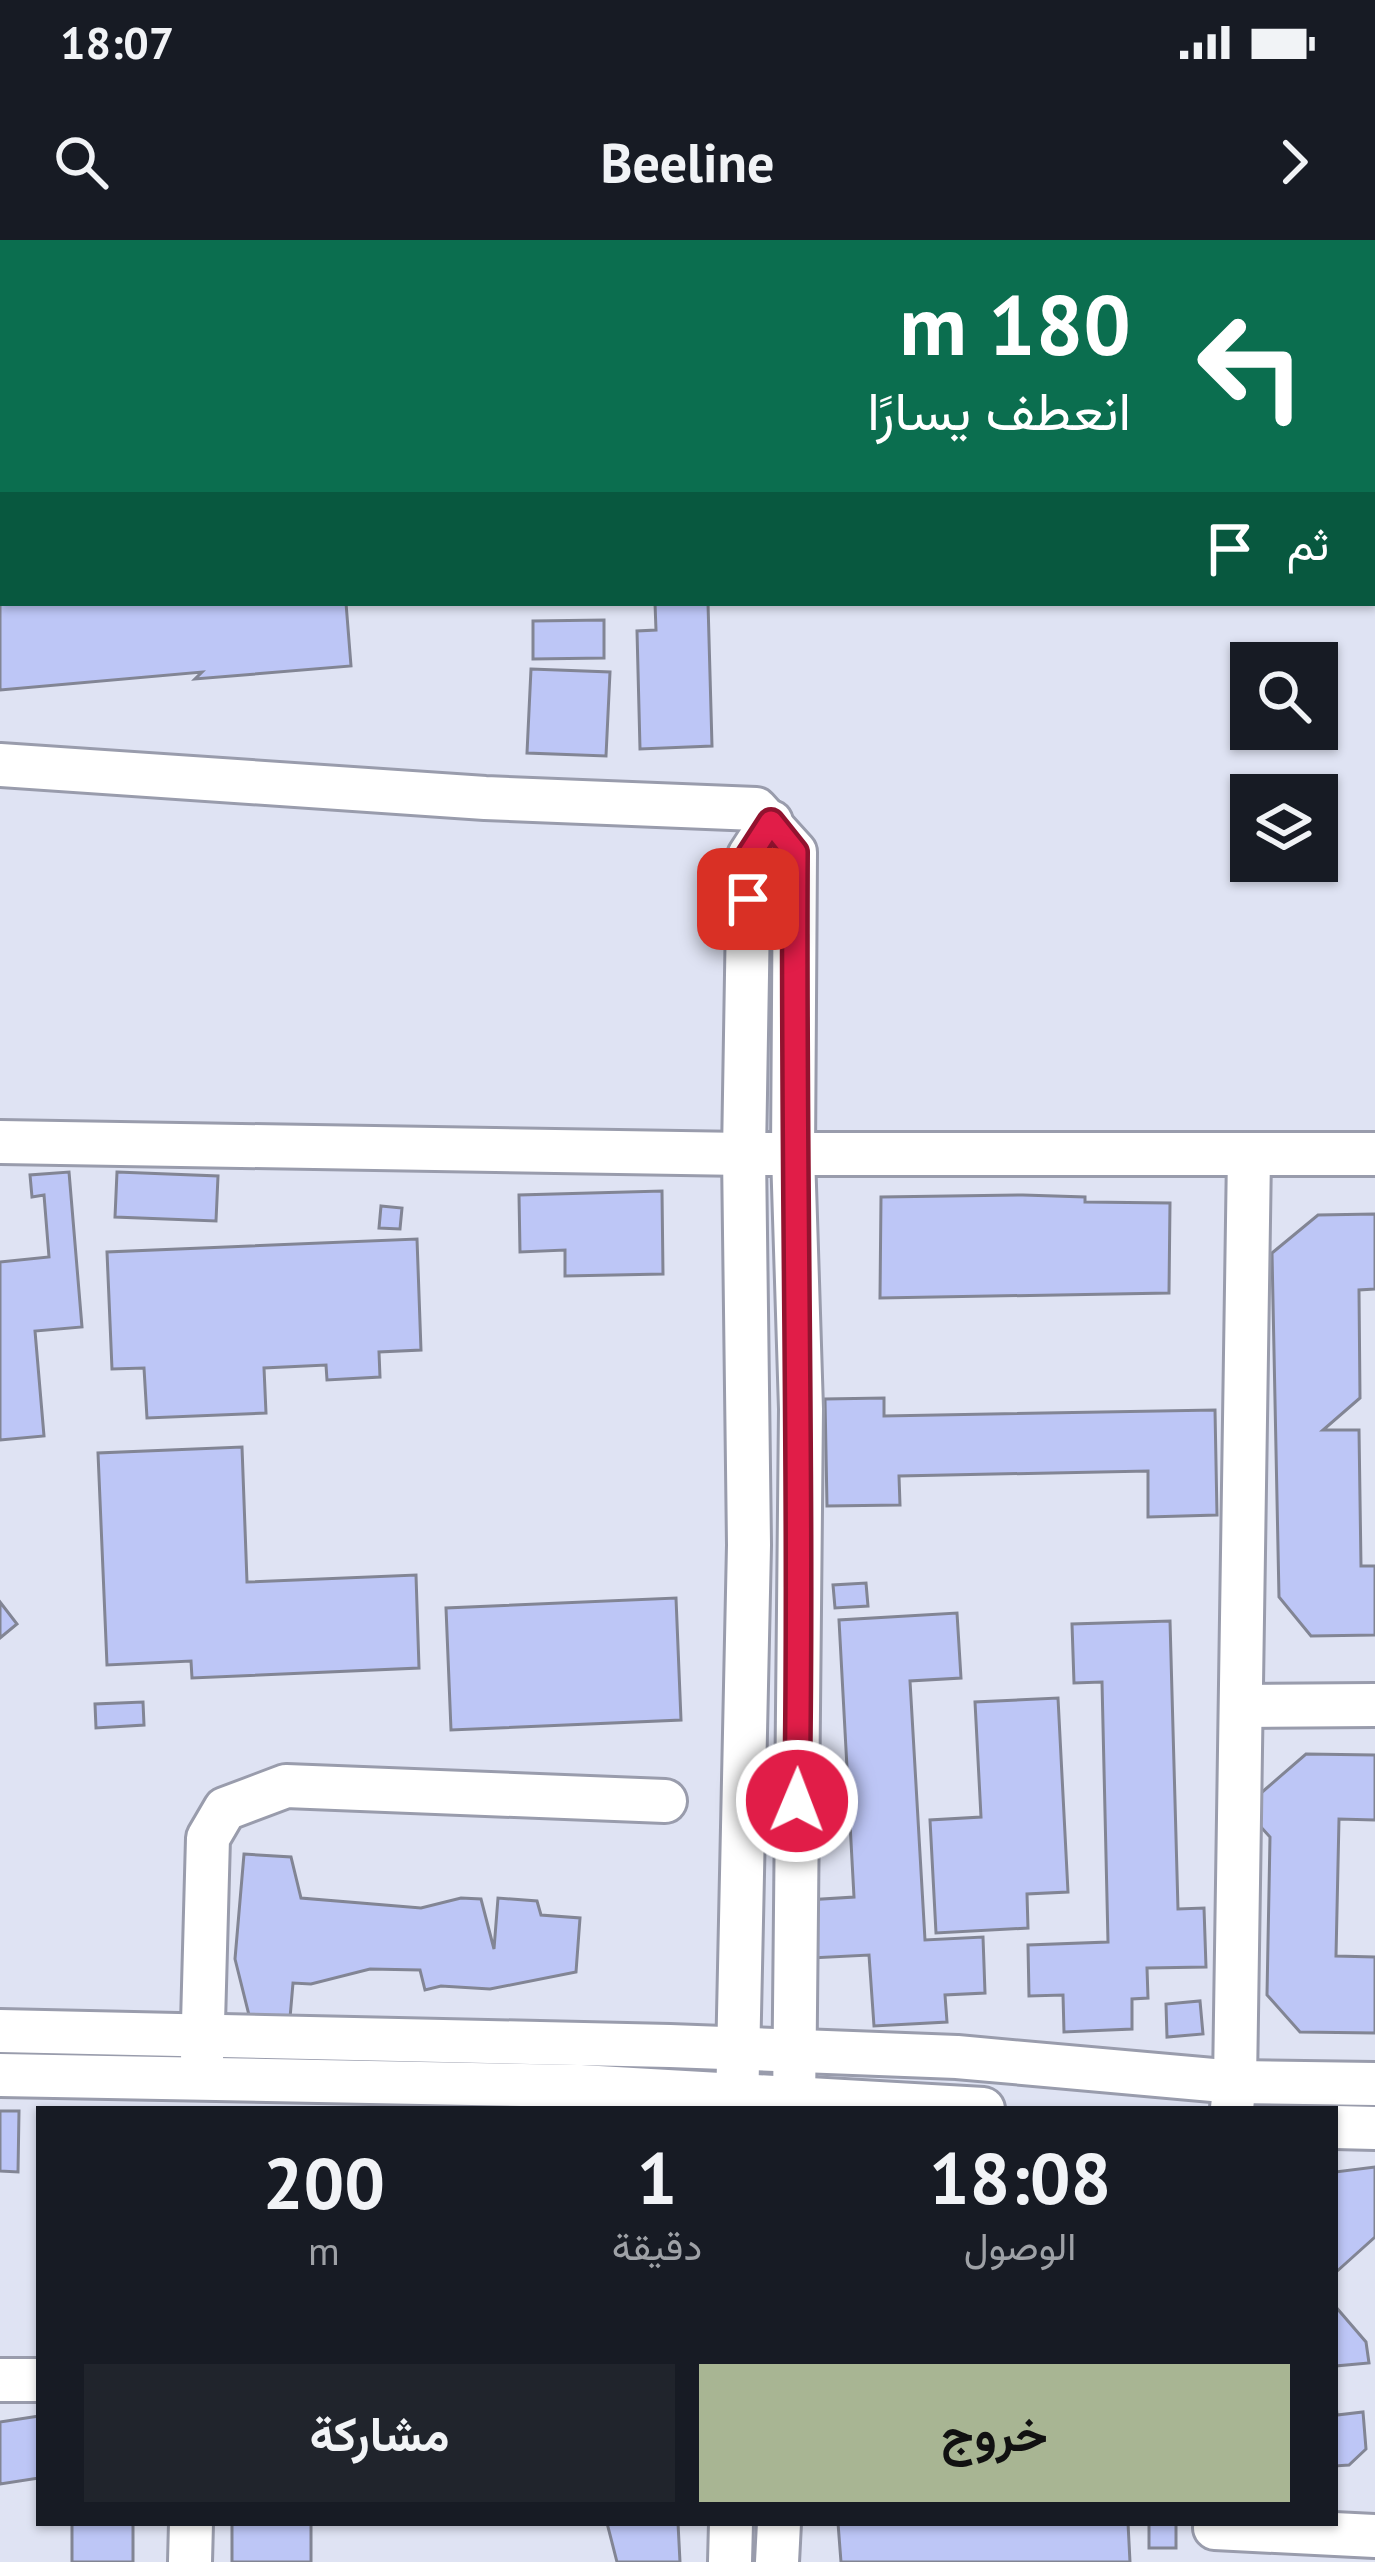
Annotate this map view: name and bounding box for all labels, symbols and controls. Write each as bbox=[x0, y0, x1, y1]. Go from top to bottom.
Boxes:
text: 18:07 bbox=[60, 13, 174, 71]
text: Beeline bbox=[601, 127, 774, 197]
icon: search bbox=[48, 129, 114, 195]
icon: forward bbox=[1261, 129, 1327, 195]
text: 180 m bbox=[899, 269, 1131, 378]
icon: left bbox=[1173, 288, 1329, 444]
text: انعطف يسارًا bbox=[867, 375, 1131, 445]
text: ثم bbox=[1287, 514, 1329, 572]
icon: arrive bbox=[1197, 516, 1263, 582]
map controls bbox=[1230, 642, 1338, 882]
button: search bbox=[1230, 642, 1338, 750]
button: layers bbox=[1230, 774, 1338, 882]
pin bbox=[697, 848, 799, 950]
icon: arrive bbox=[715, 866, 781, 932]
position arrow bbox=[734, 1738, 860, 1864]
text: 1 bbox=[637, 2131, 677, 2224]
text: 18:08 bbox=[929, 2131, 1111, 2224]
text: 200 bbox=[263, 2136, 385, 2229]
text: دقيقة bbox=[612, 2220, 702, 2271]
text: الوصول bbox=[964, 2220, 1076, 2271]
text: m bbox=[308, 2225, 340, 2276]
button: مشاركة bbox=[84, 2364, 675, 2502]
button: خروج bbox=[699, 2364, 1290, 2502]

